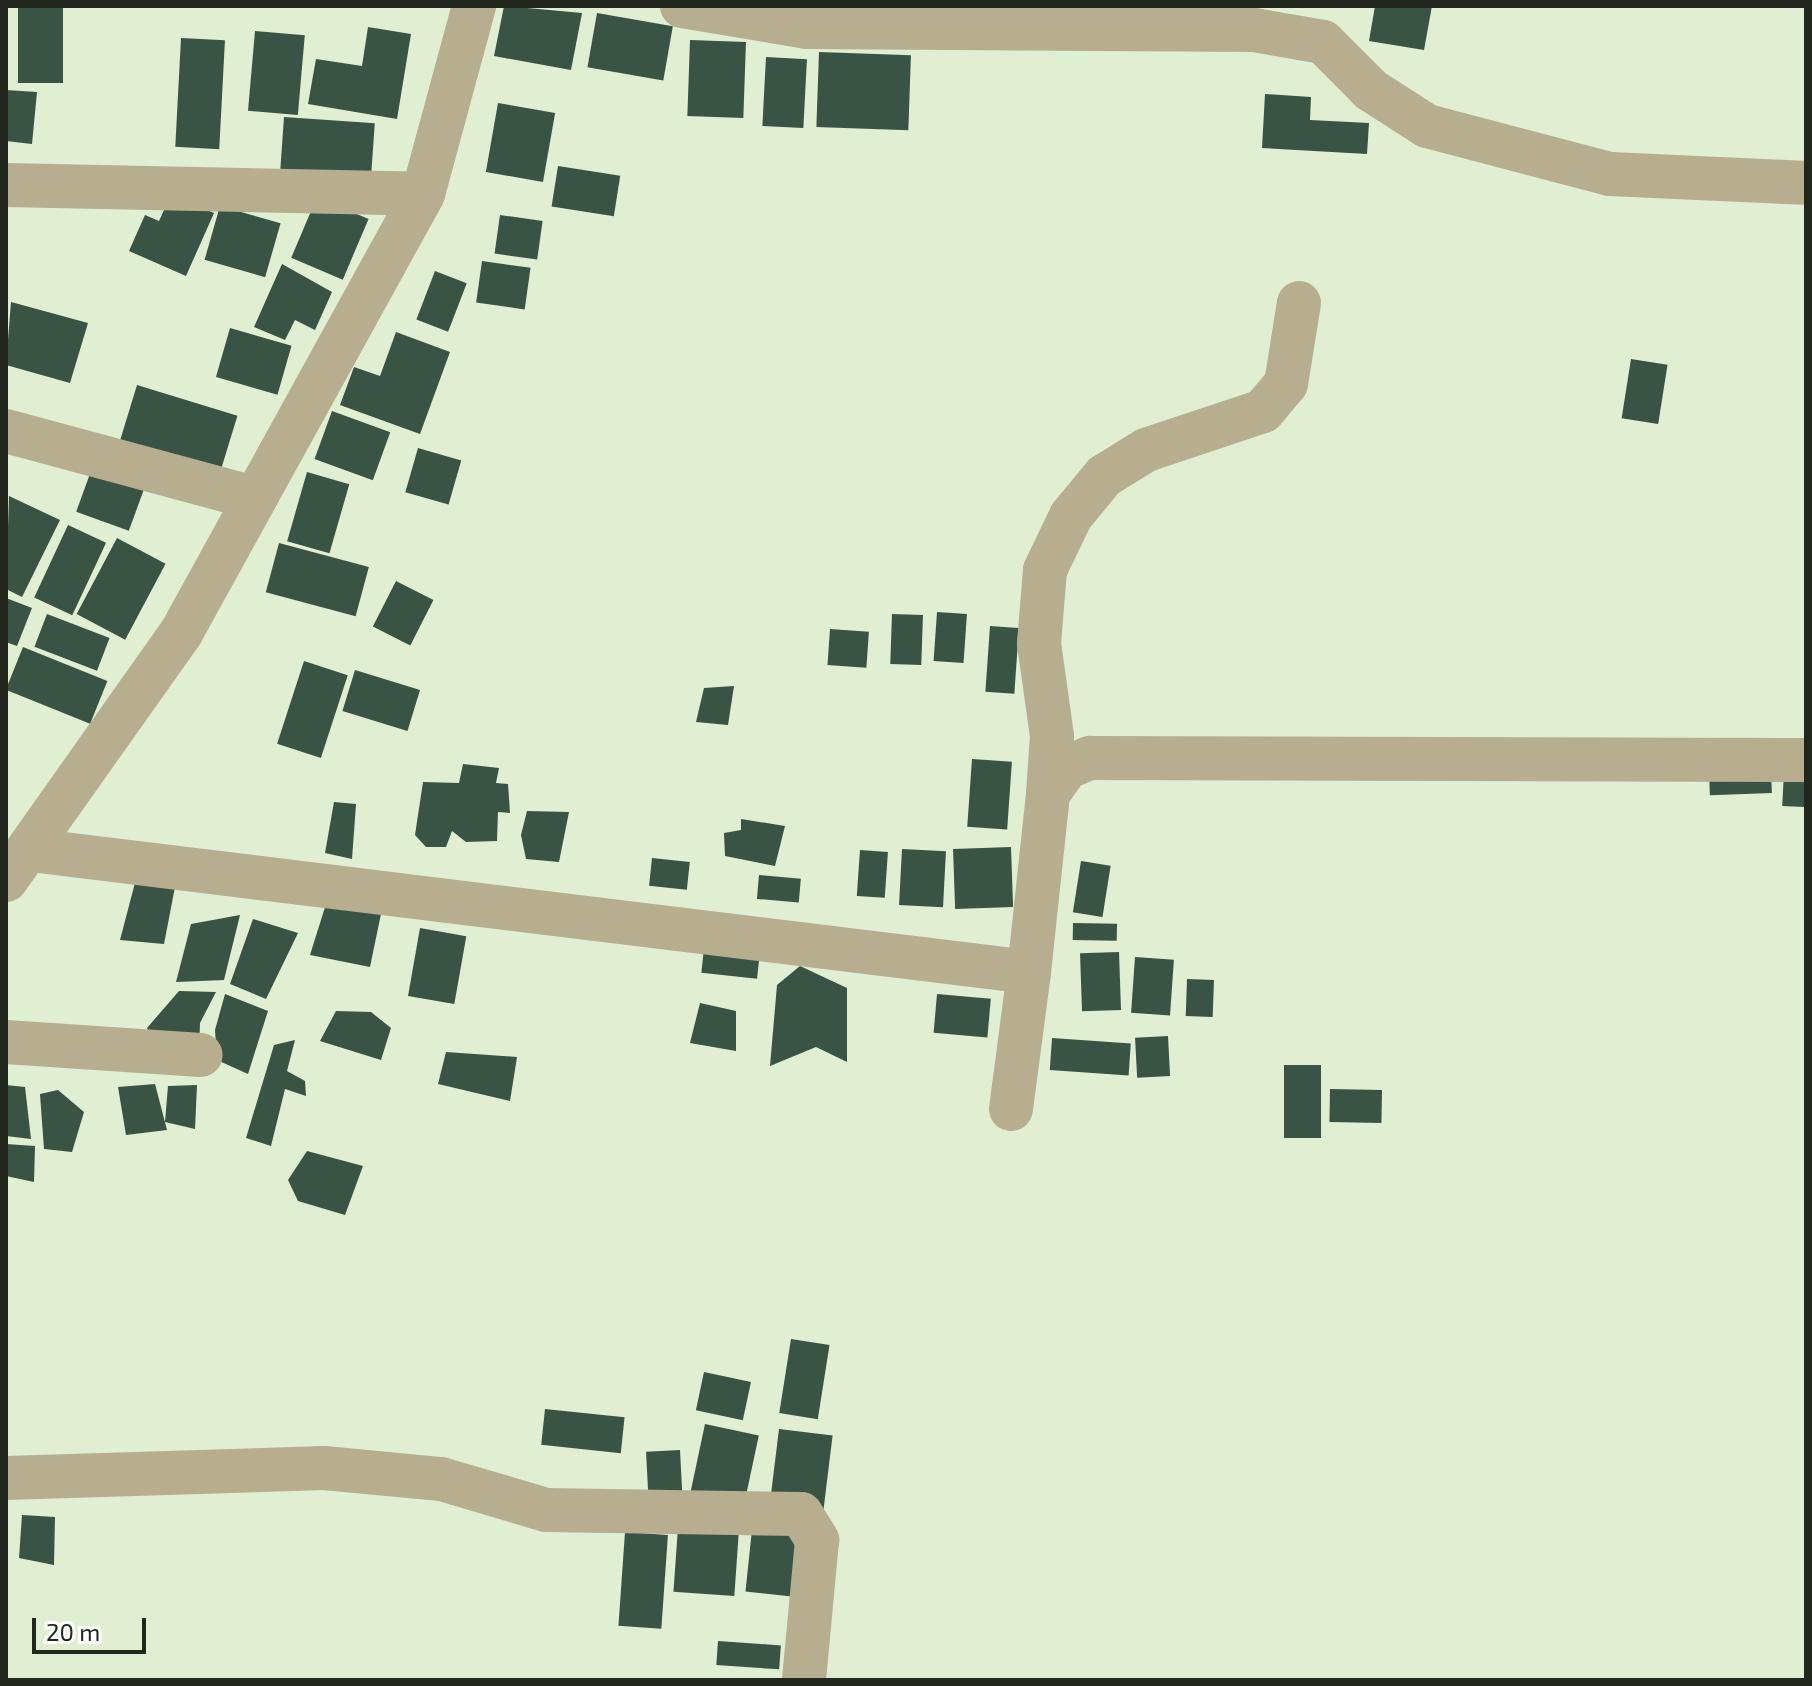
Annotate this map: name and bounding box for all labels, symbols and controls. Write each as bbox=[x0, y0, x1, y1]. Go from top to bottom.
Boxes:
scale bar bbox=[36, 1602, 150, 1652]
text: 20 m bbox=[46, 1617, 100, 1646]

